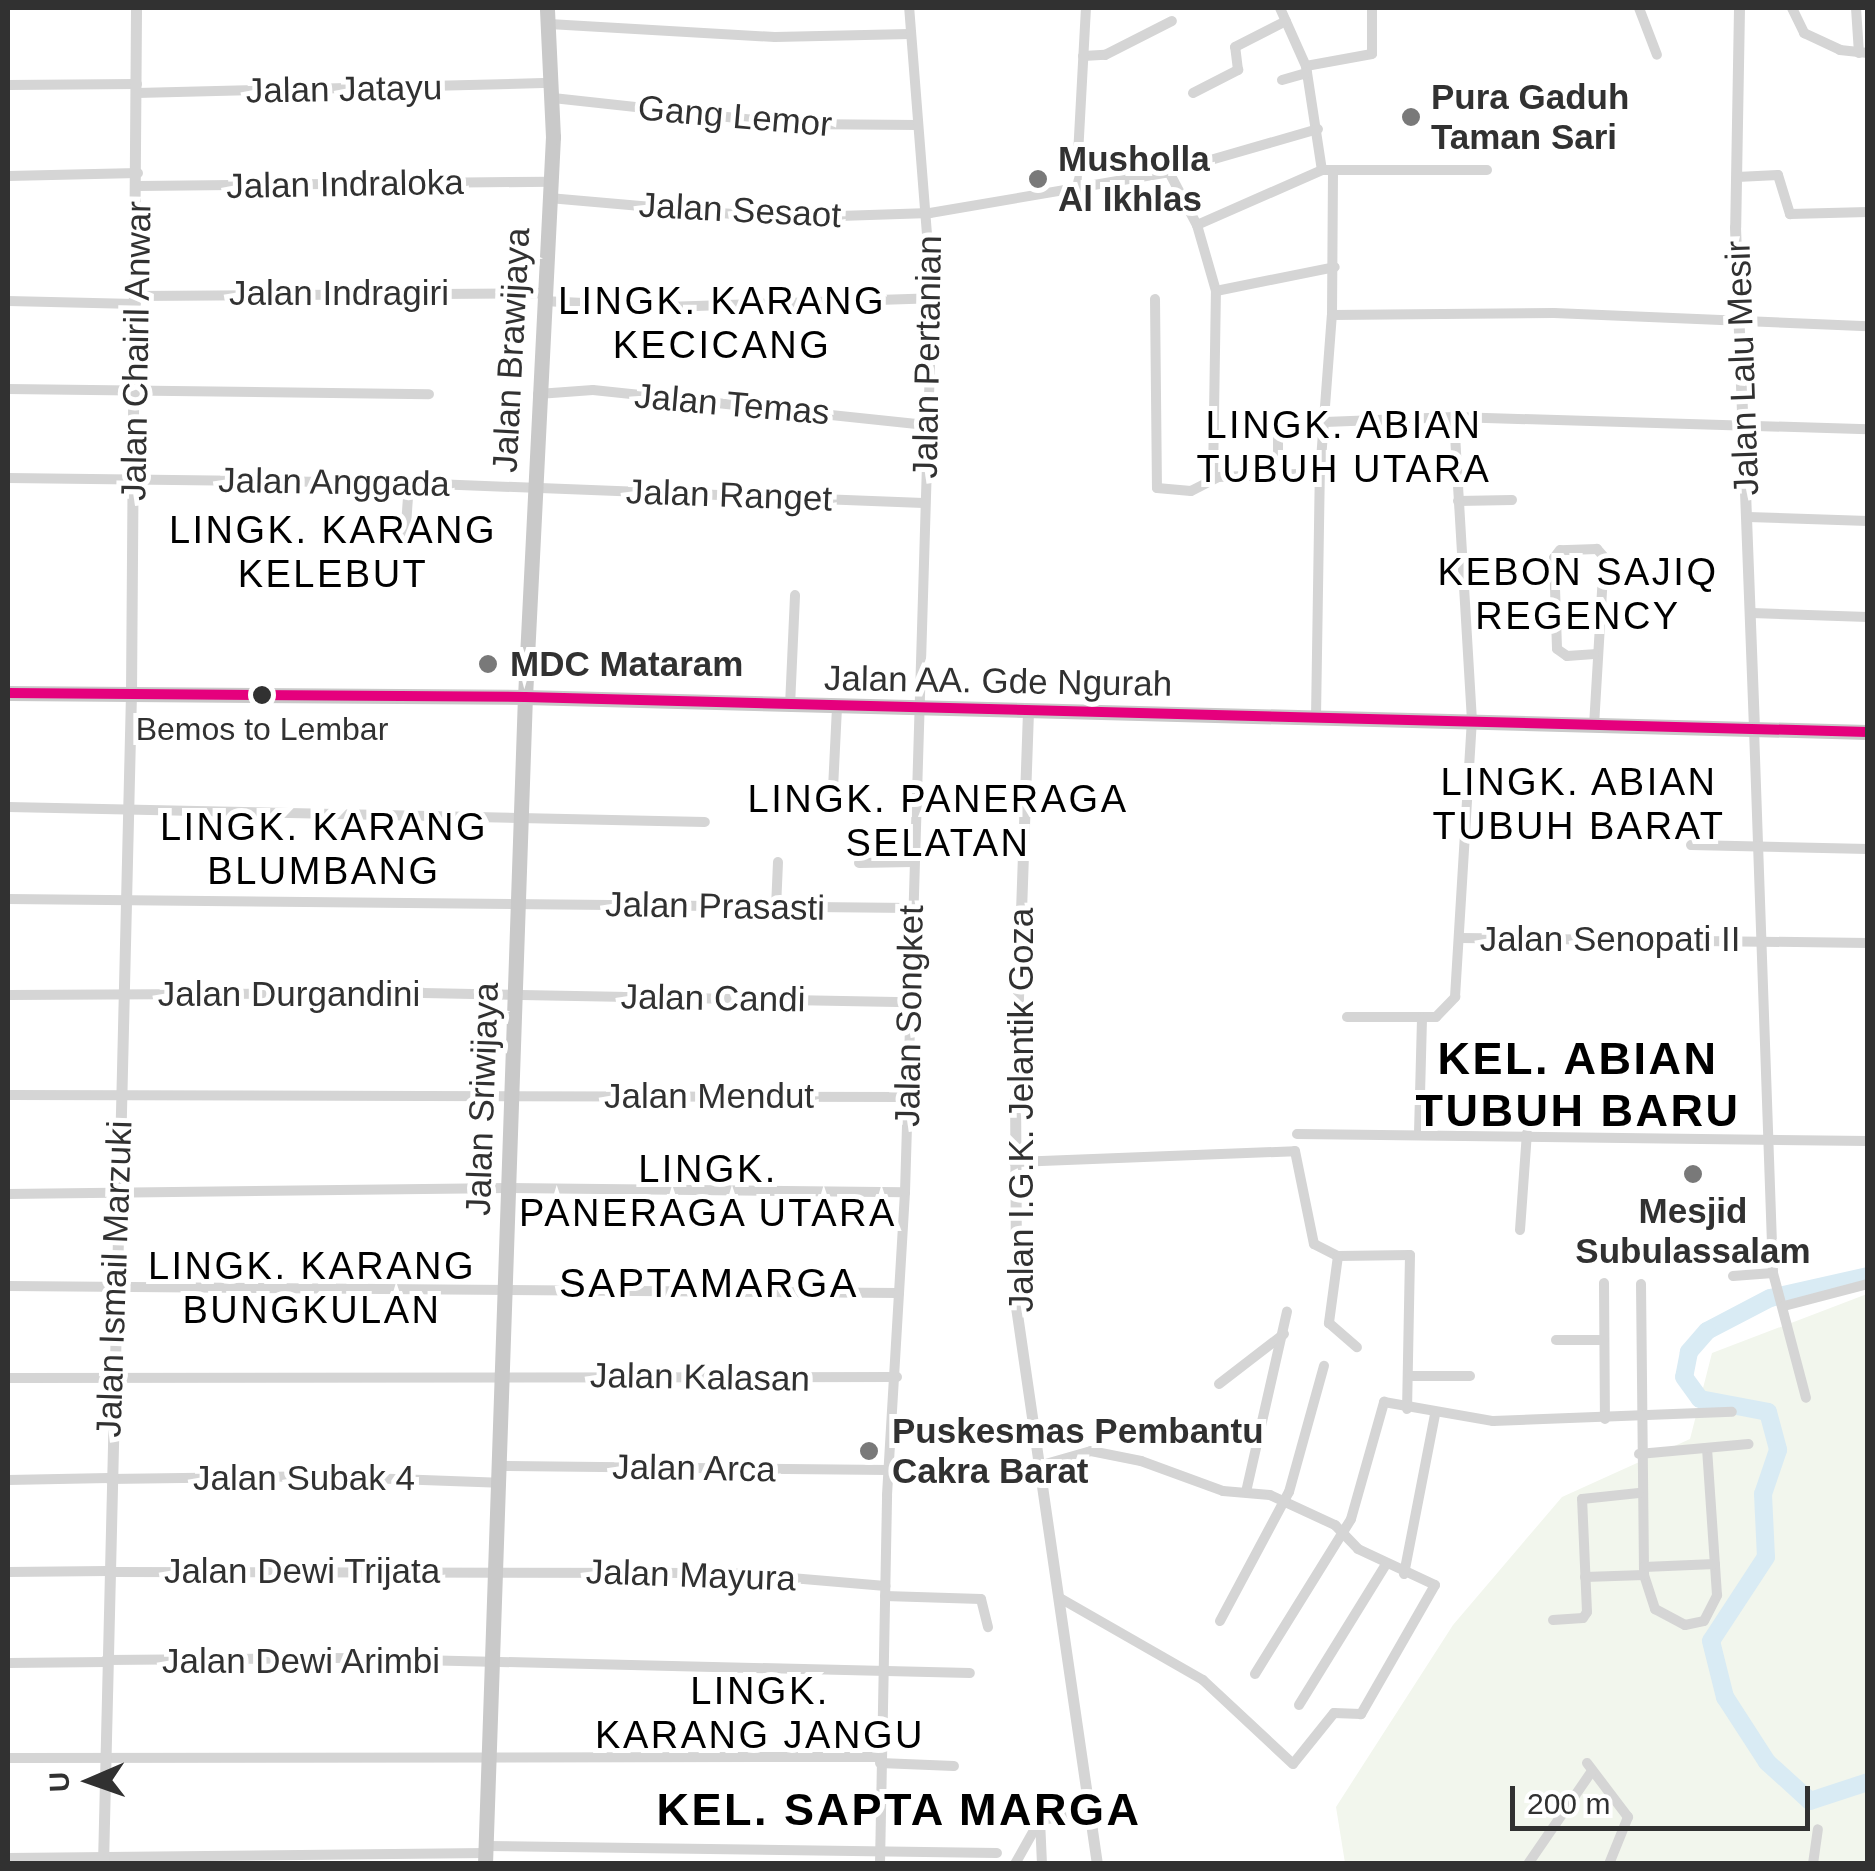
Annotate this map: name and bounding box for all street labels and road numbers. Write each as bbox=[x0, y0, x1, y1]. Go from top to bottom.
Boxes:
street label: Jalan Jatayu bbox=[245, 66, 443, 112]
street label: Gang Lemor bbox=[636, 87, 834, 145]
street label: Jalan Indraloka bbox=[226, 161, 464, 207]
street label: Jalan Sesaot bbox=[638, 184, 842, 236]
street label: Jalan Chairil Anwar bbox=[112, 200, 160, 502]
street label: Jalan Brawijaya bbox=[484, 227, 538, 473]
street label: Jalan Pertanian bbox=[904, 235, 950, 479]
street label: Jalan Lalu Mesir bbox=[1717, 240, 1767, 496]
street label: Jalan Indragiri bbox=[229, 272, 449, 314]
street label: Jalan Temas bbox=[632, 375, 832, 433]
street label: Jalan Anggada bbox=[217, 459, 451, 505]
street label: Jalan Ranget bbox=[625, 470, 833, 520]
street label: Jalan AA. Gde Ngurah bbox=[823, 657, 1173, 705]
street label: Jalan Prasasti bbox=[605, 883, 825, 929]
street label: Jalan Songket bbox=[886, 905, 932, 1127]
street label: Jalan I.G.K. Jelantik Goza bbox=[1000, 908, 1042, 1312]
street label: Jalan Senopati II bbox=[1480, 918, 1740, 960]
street label: Jalan Durgandini bbox=[158, 973, 420, 1015]
street label: Jalan Candi bbox=[620, 975, 806, 1021]
street label: Jalan Sriwijaya bbox=[457, 982, 507, 1216]
street label: Jalan Mendut bbox=[604, 1075, 814, 1117]
street label: Jalan Ismail Marzuki bbox=[87, 1120, 141, 1438]
street label: Jalan Kalasan bbox=[590, 1354, 810, 1400]
street label: Jalan Arca bbox=[611, 1446, 777, 1490]
street label: Jalan Subak 4 bbox=[193, 1457, 415, 1499]
street label: Jalan Dewi Trijata bbox=[164, 1550, 440, 1592]
street label: Jalan Mayura bbox=[585, 1550, 797, 1600]
street label: Jalan Dewi Arimbi bbox=[161, 1640, 441, 1682]

